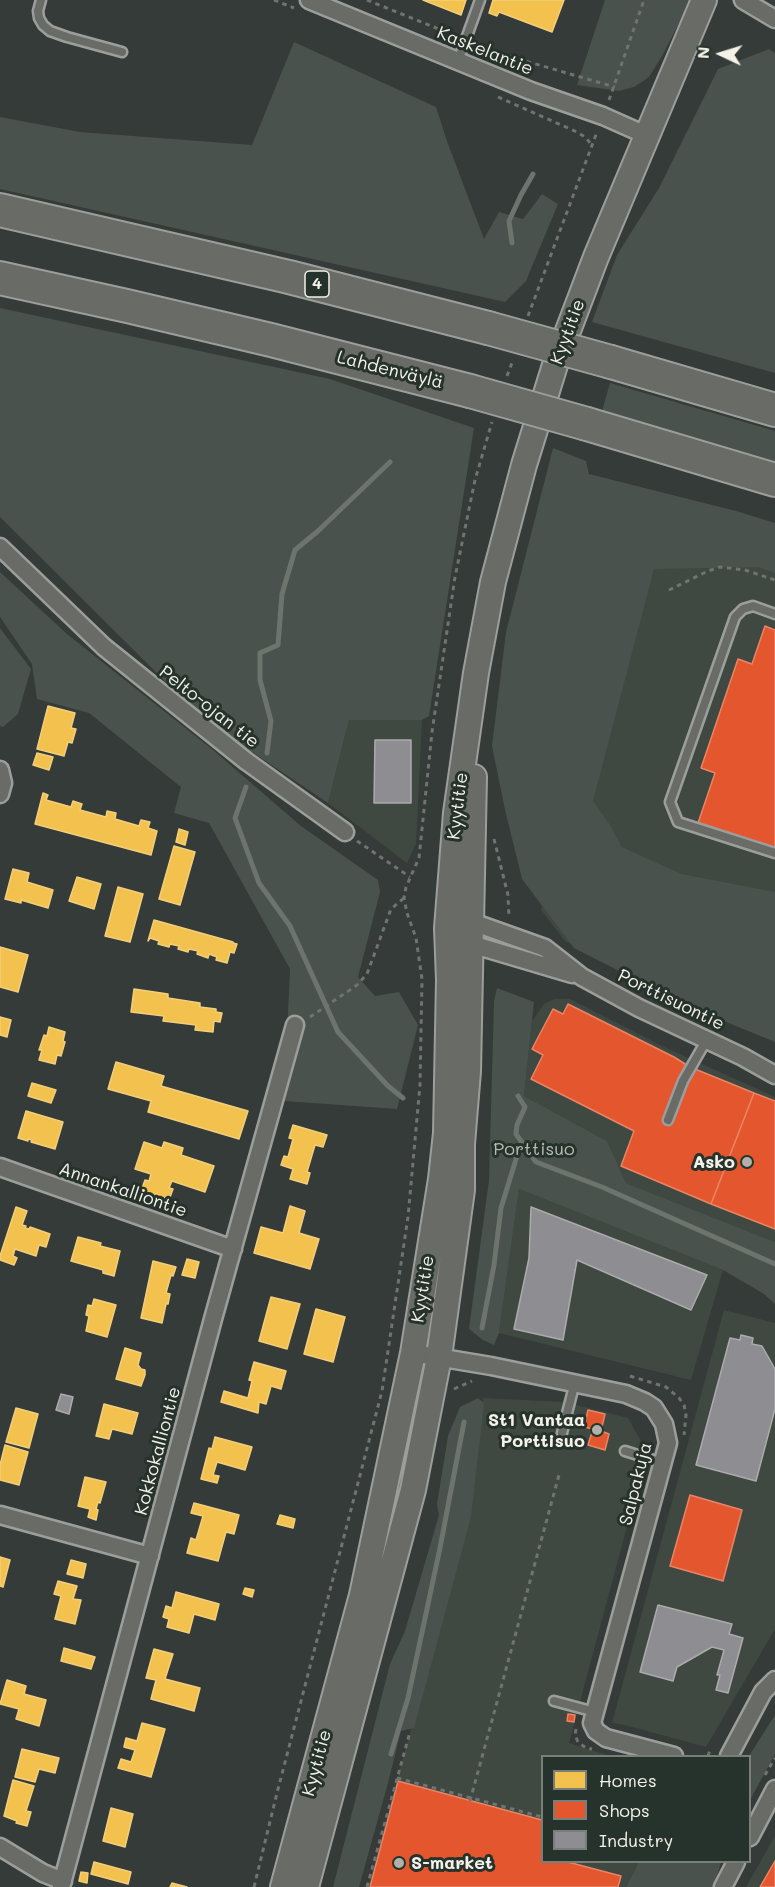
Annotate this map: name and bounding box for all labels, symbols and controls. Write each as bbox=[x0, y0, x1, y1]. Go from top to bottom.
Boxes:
street label: Kaskelantie bbox=[434, 22, 536, 80]
north arrow bbox=[691, 24, 751, 84]
text: N bbox=[692, 46, 713, 60]
road number: 4 bbox=[305, 271, 329, 297]
street label: Kyytitie bbox=[546, 296, 590, 368]
street label: Lahdenväylä bbox=[335, 346, 445, 394]
street label: Pelto-ojan tie bbox=[155, 661, 263, 753]
street label: Kyytitie bbox=[443, 771, 473, 841]
street label: Porttisuontie bbox=[614, 965, 728, 1035]
park label: Porttisuo bbox=[493, 1138, 575, 1160]
place label: Asko bbox=[693, 1151, 735, 1173]
marker: Asko bbox=[740, 1155, 754, 1169]
street label: Annankalliontie bbox=[56, 1158, 190, 1222]
street label: Kyytitie bbox=[407, 1254, 439, 1324]
street label: Kokkokalliontie bbox=[130, 1384, 186, 1518]
place label: St1 Vantaa Porttisuo bbox=[488, 1409, 585, 1452]
marker: St1 Vantaa Porttisuo bbox=[590, 1423, 604, 1437]
street label: Salpakuja bbox=[615, 1440, 657, 1528]
street label: Kyytitie bbox=[298, 1728, 336, 1798]
legend bbox=[541, 1755, 751, 1863]
text: Homes bbox=[599, 1768, 657, 1792]
text: Shops bbox=[599, 1798, 650, 1822]
text: Industry bbox=[599, 1828, 673, 1852]
place label: S-market bbox=[411, 1852, 493, 1874]
marker: S-market bbox=[392, 1856, 406, 1870]

